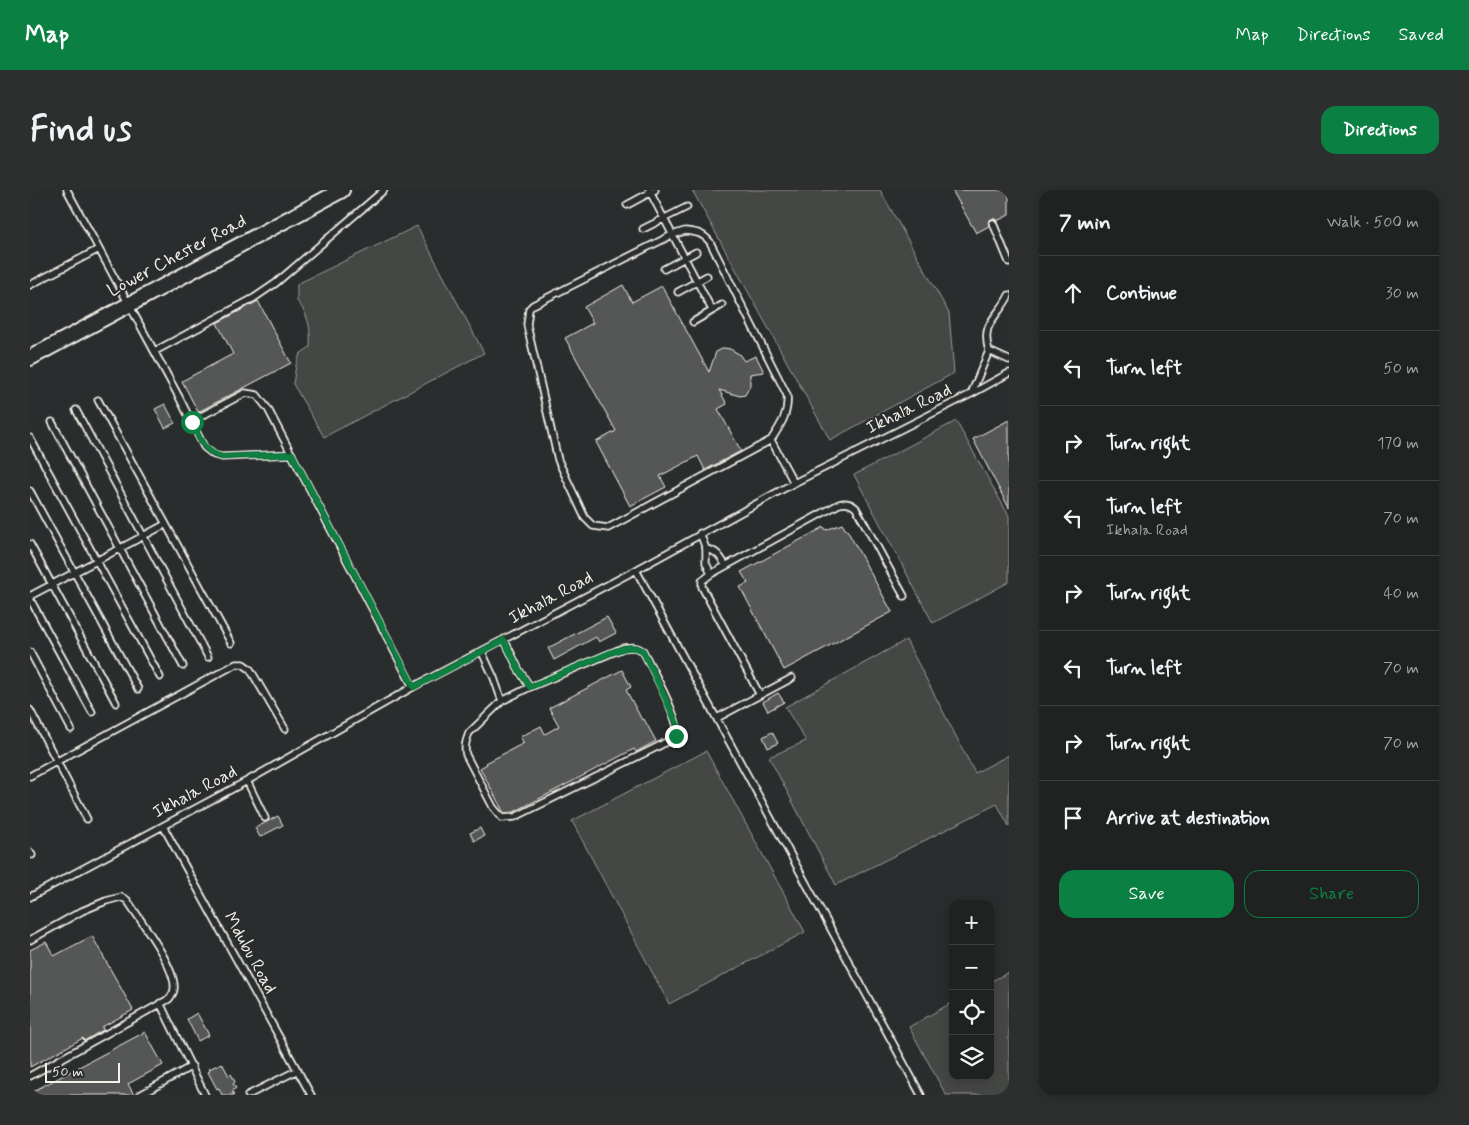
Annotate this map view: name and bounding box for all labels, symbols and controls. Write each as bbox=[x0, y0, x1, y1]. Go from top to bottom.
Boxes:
text: Map bbox=[25, 20, 69, 51]
text: Map bbox=[1236, 23, 1269, 47]
text: Directions bbox=[1297, 23, 1371, 47]
text: Saved bbox=[1399, 23, 1444, 47]
button: Directions bbox=[1321, 106, 1439, 154]
text: Find us bbox=[30, 107, 132, 153]
street label: Lower Chester Road bbox=[103, 209, 251, 303]
text: 7 min bbox=[1059, 209, 1111, 237]
text: Walk · 500 m bbox=[1327, 212, 1419, 233]
icon: ahead bbox=[1059, 279, 1087, 307]
text: Continue bbox=[1106, 281, 1177, 306]
text: 30 m bbox=[1386, 283, 1419, 304]
icon: left bbox=[1059, 354, 1087, 382]
text: Turn left bbox=[1106, 356, 1182, 381]
text: 50 m bbox=[1383, 358, 1419, 379]
street label: Ikhala Road bbox=[862, 378, 956, 440]
route start bbox=[181, 411, 204, 434]
icon: right bbox=[1059, 429, 1087, 457]
text: Turn right bbox=[1106, 431, 1190, 456]
text: 170 m bbox=[1377, 433, 1419, 454]
text: Turn left bbox=[1106, 495, 1182, 520]
icon: left bbox=[1059, 504, 1087, 532]
text: 70 m bbox=[1383, 508, 1419, 529]
text: Ikhala Road bbox=[1106, 520, 1188, 541]
street label: Ikhala Road bbox=[505, 566, 597, 630]
icon: right bbox=[1059, 579, 1087, 607]
text: Turn right bbox=[1106, 581, 1190, 606]
text: 40 m bbox=[1383, 583, 1419, 604]
icon: left bbox=[1059, 654, 1087, 682]
text: Turn left bbox=[1106, 656, 1182, 681]
text: 70 m bbox=[1383, 658, 1419, 679]
route end bbox=[665, 725, 688, 748]
icon: right bbox=[1059, 729, 1087, 757]
text: Turn right bbox=[1106, 731, 1190, 756]
text: 70 m bbox=[1383, 733, 1419, 754]
street label: Ikhala Road bbox=[149, 760, 241, 824]
icon: arrive bbox=[1059, 804, 1087, 832]
text: Arrive at destination bbox=[1106, 806, 1270, 831]
button: Save bbox=[1059, 870, 1234, 918]
button: Share bbox=[1244, 870, 1419, 918]
map controls bbox=[949, 900, 994, 1080]
button: + bbox=[949, 900, 994, 945]
street label: Mdubu Road bbox=[218, 908, 282, 998]
button: − bbox=[949, 945, 994, 990]
button: locate bbox=[949, 990, 994, 1035]
button: layers bbox=[949, 1035, 994, 1080]
scale bar bbox=[45, 1060, 120, 1083]
text: 50 m bbox=[52, 1063, 83, 1081]

